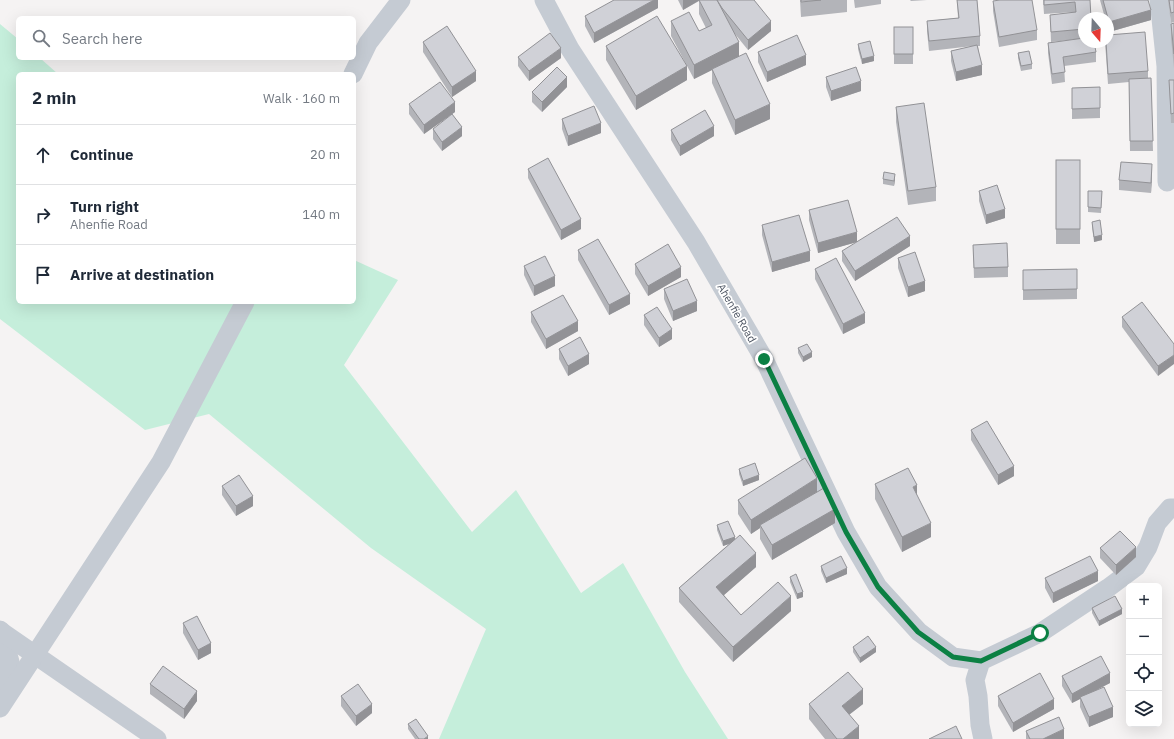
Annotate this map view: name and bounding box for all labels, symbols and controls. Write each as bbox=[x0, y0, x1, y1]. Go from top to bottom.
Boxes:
north arrow bbox=[1078, 12, 1114, 48]
search box bbox=[16, 16, 356, 60]
icon: search bbox=[30, 27, 52, 49]
text: Search here bbox=[62, 29, 142, 48]
text: 2 min bbox=[32, 87, 76, 109]
text: Walk · 160 m bbox=[263, 90, 340, 107]
icon: ahead bbox=[32, 144, 54, 166]
text: Continue bbox=[70, 145, 134, 164]
text: 20 m bbox=[310, 146, 340, 163]
text: Turn right bbox=[70, 197, 139, 216]
icon: right bbox=[32, 204, 54, 226]
text: 140 m bbox=[302, 206, 340, 223]
text: Ahenfie Road bbox=[70, 216, 148, 233]
icon: arrive bbox=[32, 264, 54, 286]
text: Arrive at destination bbox=[70, 265, 214, 284]
street label: Ahenfie Road bbox=[715, 281, 759, 345]
route end bbox=[755, 350, 773, 368]
map controls bbox=[1126, 583, 1162, 727]
button: + bbox=[1126, 583, 1162, 619]
button: − bbox=[1126, 619, 1162, 655]
route start bbox=[1031, 624, 1049, 642]
button: locate bbox=[1126, 655, 1162, 691]
button: layers bbox=[1126, 691, 1162, 727]

